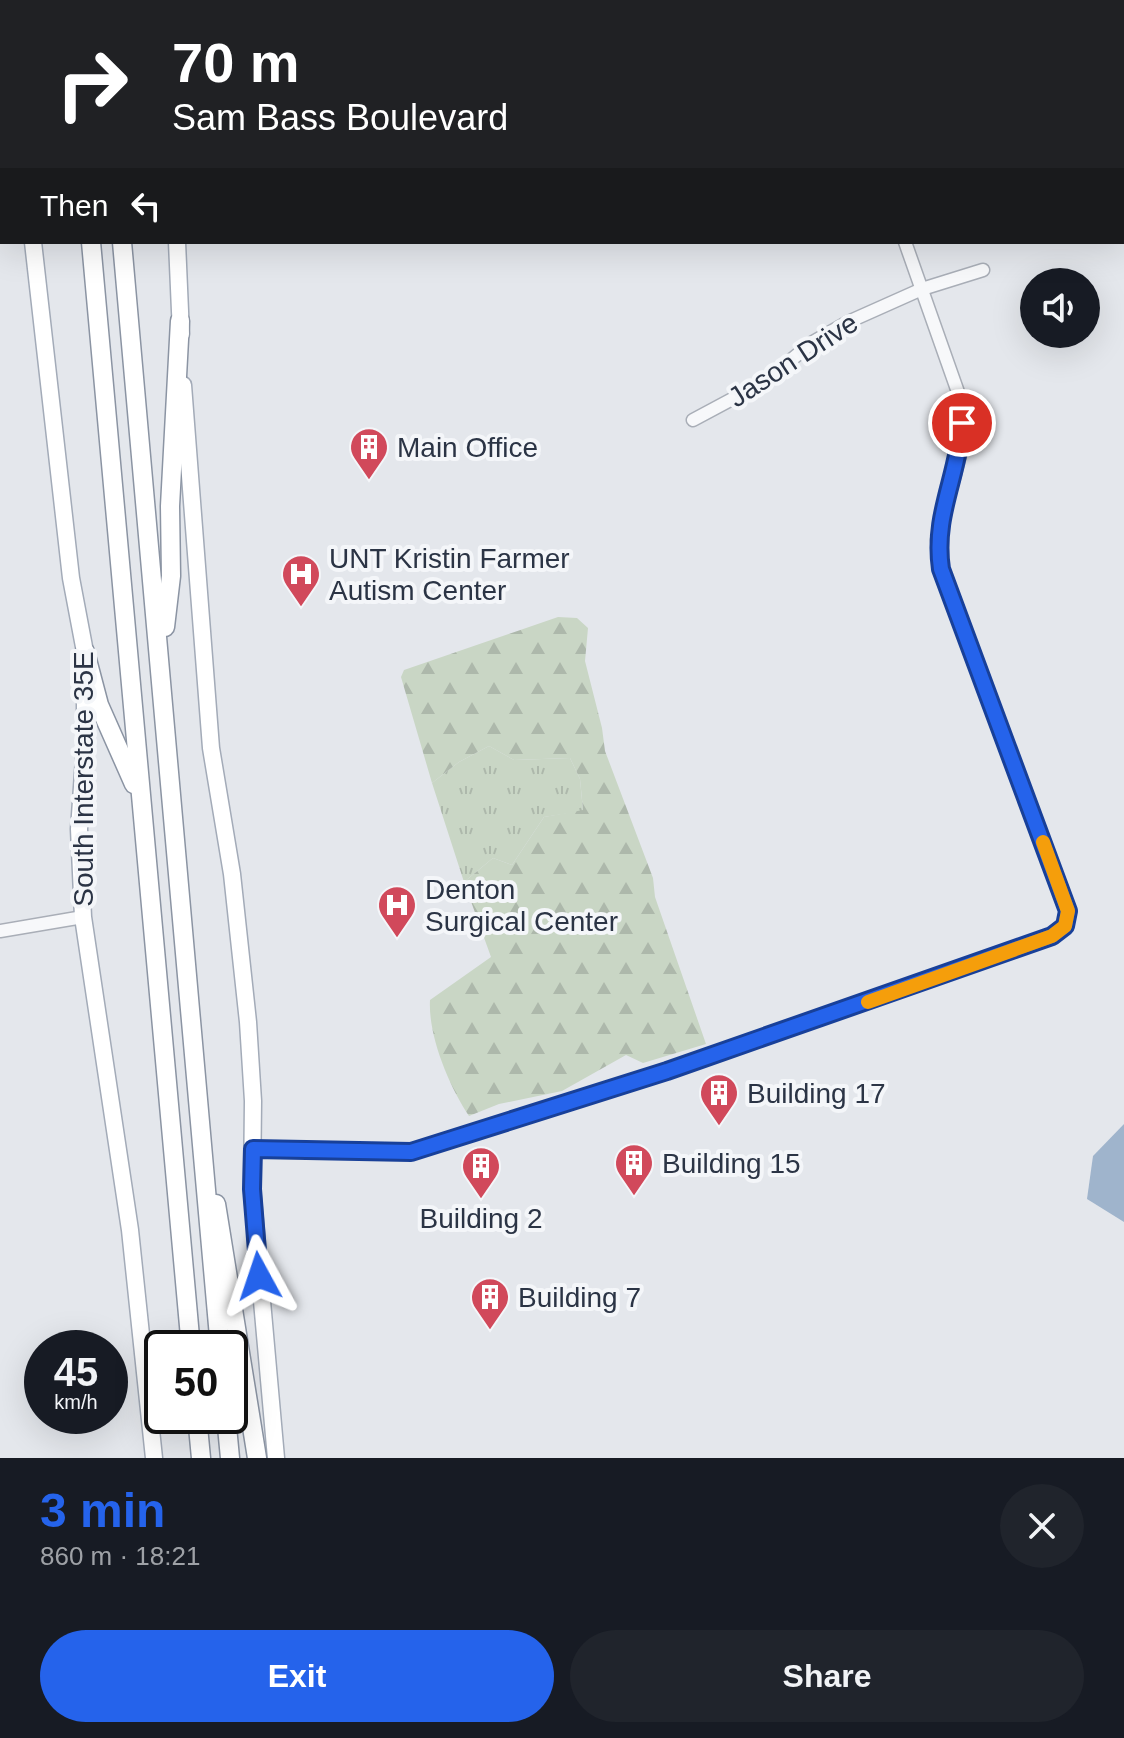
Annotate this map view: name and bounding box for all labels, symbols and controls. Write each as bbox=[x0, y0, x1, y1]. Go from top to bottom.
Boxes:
text: 70 m bbox=[172, 31, 300, 94]
icon: right bbox=[40, 32, 144, 136]
text: Sam Bass Boulevard bbox=[172, 97, 508, 138]
icon: left bbox=[124, 184, 168, 228]
text: Then bbox=[40, 189, 108, 222]
map controls bbox=[1020, 268, 1100, 348]
button: sound bbox=[1020, 268, 1100, 348]
street label: Jason Drive bbox=[723, 307, 863, 413]
pin bbox=[928, 389, 996, 457]
icon: arrive bbox=[940, 401, 984, 445]
building icon: Main Office bbox=[348, 426, 390, 481]
place label: Main Office bbox=[397, 432, 538, 463]
place label: UNT Kristin Farmer Autism Center bbox=[329, 543, 570, 606]
hospital icon: UNT Kristin Farmer Autism Center bbox=[280, 553, 322, 608]
street label: South Interstate 35E bbox=[68, 651, 99, 907]
place label: Denton Surgical Center bbox=[425, 874, 618, 937]
hospital icon: Denton Surgical Center bbox=[376, 884, 418, 939]
building icon: Building 17 bbox=[698, 1072, 740, 1127]
place label: Building 17 bbox=[747, 1078, 886, 1109]
building icon: Building 15 bbox=[613, 1142, 655, 1197]
building icon: Building 2 bbox=[460, 1145, 502, 1200]
place label: Building 15 bbox=[662, 1148, 801, 1179]
place label: Building 2 bbox=[420, 1203, 542, 1234]
position arrow bbox=[217, 1234, 301, 1318]
building icon: Building 7 bbox=[469, 1276, 511, 1331]
place label: Building 7 bbox=[518, 1282, 641, 1313]
speed limit sign: 50 bbox=[144, 1330, 248, 1434]
text: 45 bbox=[54, 1350, 98, 1394]
text: km/h bbox=[54, 1391, 98, 1413]
text: 3 min bbox=[40, 1484, 165, 1537]
button: close bbox=[1000, 1484, 1084, 1568]
text: 860 m · 18:21 bbox=[40, 1541, 200, 1571]
button: Exit bbox=[40, 1630, 554, 1722]
button: Share bbox=[570, 1630, 1084, 1722]

